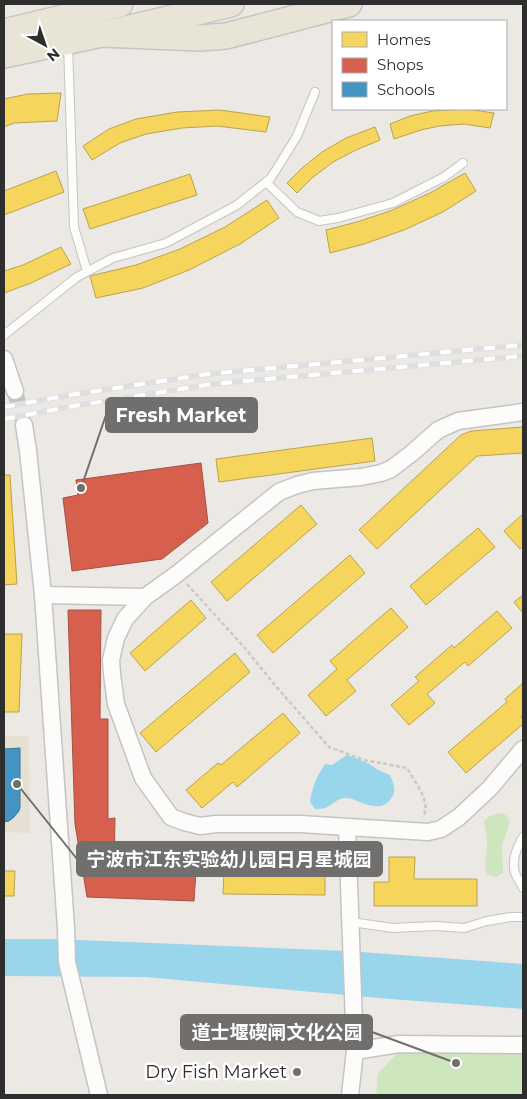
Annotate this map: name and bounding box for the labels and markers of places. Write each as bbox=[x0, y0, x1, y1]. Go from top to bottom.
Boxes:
callout: Fresh Market bbox=[106, 398, 257, 432]
callout: 宁波市江东实验幼儿园日月星城园 bbox=[77, 842, 382, 876]
callout: 道士堰碶闸文化公园 bbox=[181, 1015, 372, 1049]
place label: Dry Fish Market bbox=[145, 1061, 287, 1083]
marker: Dry Fish Market bbox=[291, 1066, 303, 1078]

